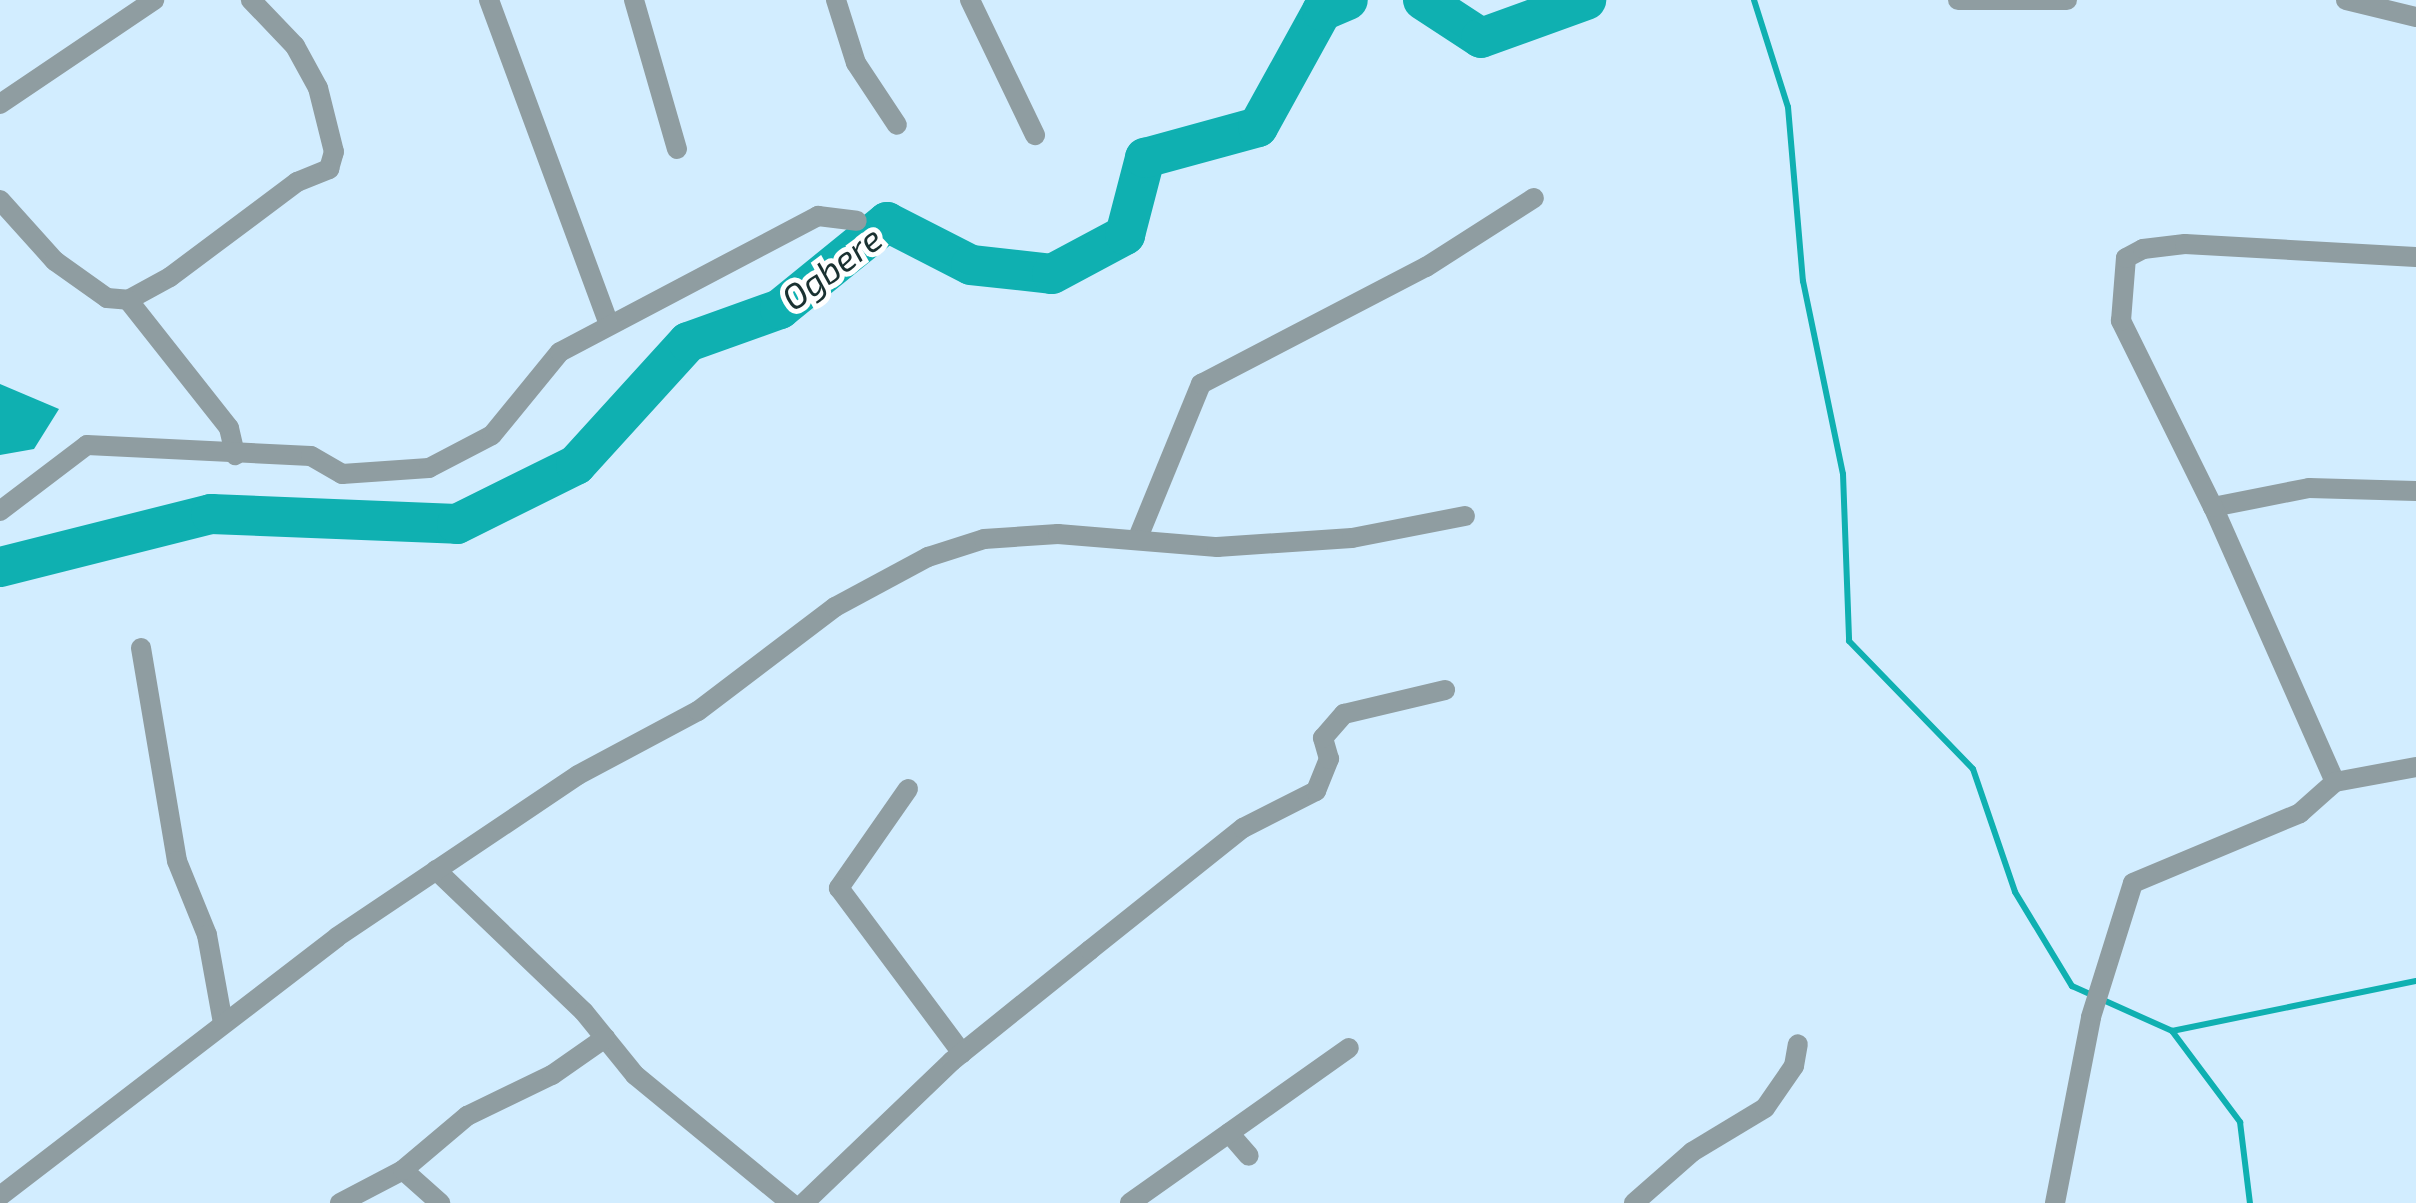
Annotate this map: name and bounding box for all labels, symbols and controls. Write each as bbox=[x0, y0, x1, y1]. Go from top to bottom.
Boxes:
water label: Ogbere bbox=[773, 216, 889, 318]

